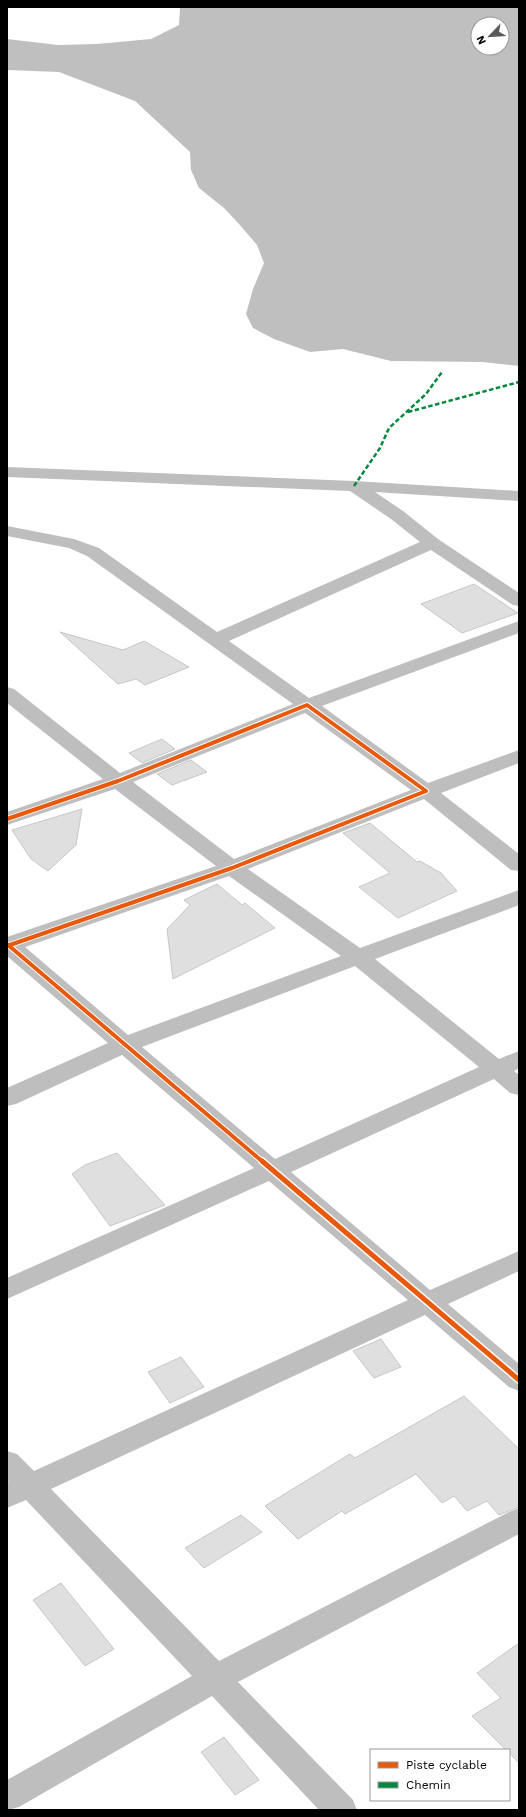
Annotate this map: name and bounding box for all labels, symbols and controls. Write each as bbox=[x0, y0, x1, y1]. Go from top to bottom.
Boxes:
north arrow bbox=[470, 16, 510, 56]
text: N bbox=[474, 34, 489, 46]
legend bbox=[370, 1749, 510, 1801]
text: Piste cyclable bbox=[406, 1758, 487, 1772]
text: Chemin bbox=[406, 1778, 451, 1792]

